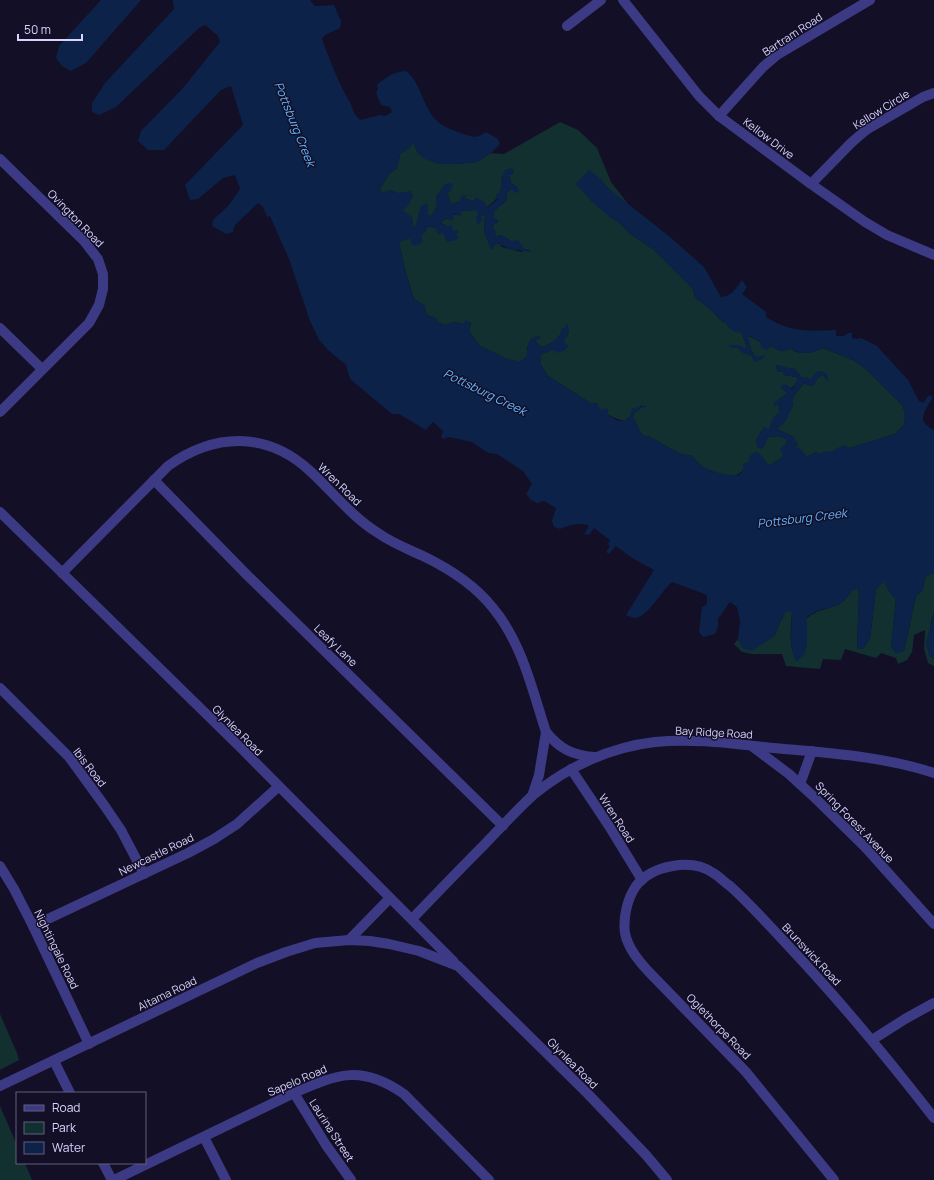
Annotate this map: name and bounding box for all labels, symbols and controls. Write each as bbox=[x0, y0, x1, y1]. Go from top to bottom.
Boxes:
street label: Bartram Road bbox=[759, 9, 825, 59]
scale bar bbox=[18, 16, 82, 42]
text: 50 m bbox=[24, 21, 51, 38]
water label: Pottsburg Creek bbox=[270, 79, 321, 171]
street label: Kellow Circle bbox=[850, 85, 913, 132]
street label: Kellow Drive bbox=[740, 114, 798, 162]
street label: Ovington Road bbox=[45, 186, 107, 250]
water label: Pottsburg Creek bbox=[441, 365, 531, 420]
street label: Wren Road bbox=[315, 459, 365, 509]
water label: Pottsburg Creek bbox=[756, 504, 850, 532]
street label: Leafy Lane bbox=[311, 621, 361, 670]
street label: Glynlea Road bbox=[209, 701, 267, 759]
street label: Bay Ridge Road bbox=[675, 722, 753, 742]
street label: Ibis Road bbox=[70, 744, 110, 790]
street label: Spring Forest Avenue bbox=[812, 778, 898, 866]
street label: Wren Road bbox=[596, 791, 638, 845]
street label: Newcastle Road bbox=[116, 829, 196, 879]
street label: Nightingale Road bbox=[31, 907, 83, 991]
street label: Brunswick Road bbox=[779, 920, 845, 988]
street label: Altama Road bbox=[135, 972, 199, 1014]
street label: Oglethorpe Road bbox=[684, 990, 754, 1062]
street label: Glynlea Road bbox=[544, 1034, 602, 1092]
street label: Sapelo Road bbox=[265, 1061, 329, 1099]
legend bbox=[16, 1092, 146, 1164]
street label: Laurina Street bbox=[306, 1096, 358, 1164]
text: Road bbox=[52, 1099, 80, 1116]
text: Park bbox=[52, 1119, 77, 1136]
text: Water bbox=[52, 1139, 86, 1156]

